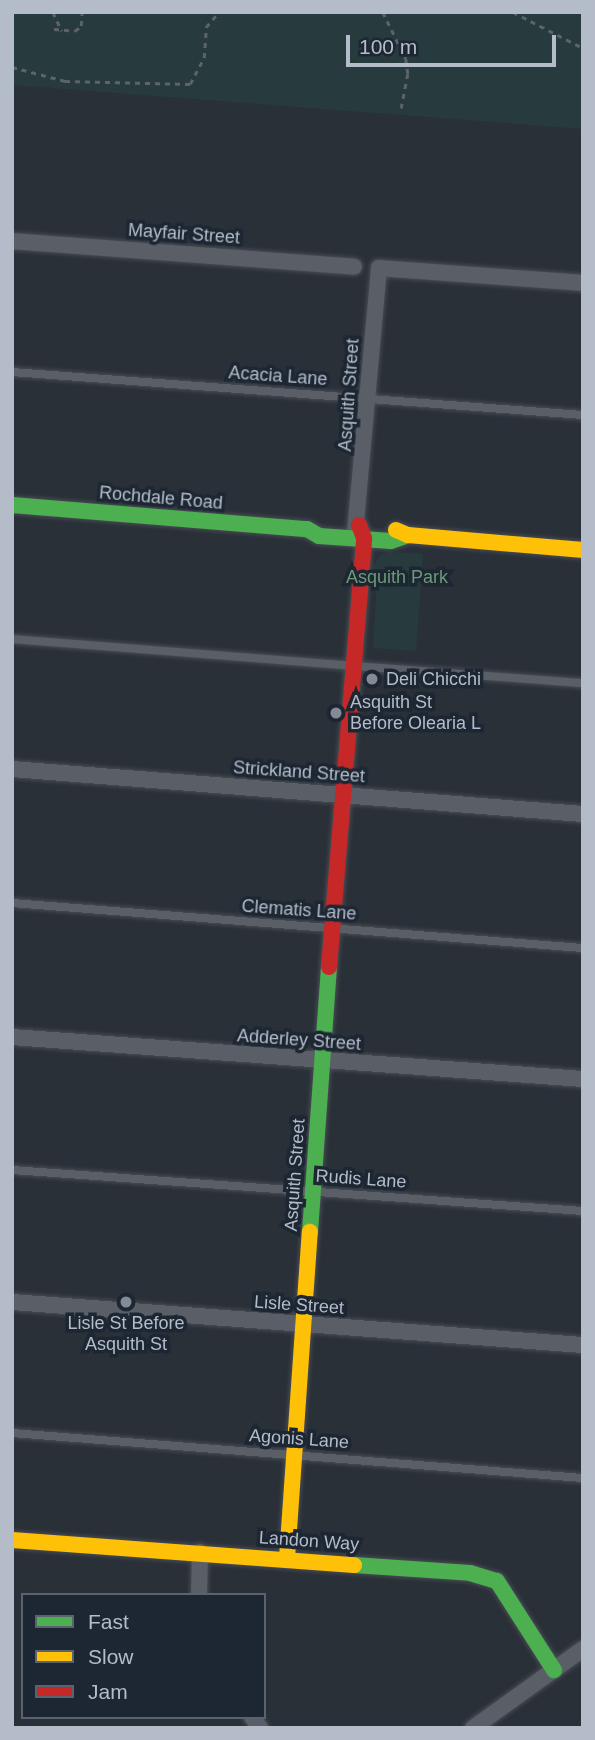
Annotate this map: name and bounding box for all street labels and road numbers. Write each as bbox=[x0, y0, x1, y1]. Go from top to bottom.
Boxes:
street label: Mayfair Street bbox=[127, 219, 241, 249]
street label: Asquith Street bbox=[334, 338, 364, 452]
street label: Acacia Lane bbox=[228, 362, 328, 390]
street label: Rochdale Road bbox=[98, 482, 224, 514]
street label: Strickland Street bbox=[232, 757, 366, 787]
street label: Clematis Lane bbox=[241, 895, 357, 925]
street label: Adderley Street bbox=[236, 1025, 362, 1055]
street label: Asquith Street bbox=[280, 1118, 310, 1232]
street label: Rudis Lane bbox=[315, 1165, 407, 1193]
street label: Lisle Street bbox=[253, 1291, 345, 1319]
street label: Agonis Lane bbox=[248, 1425, 350, 1453]
street label: Landon Way bbox=[258, 1527, 360, 1555]

